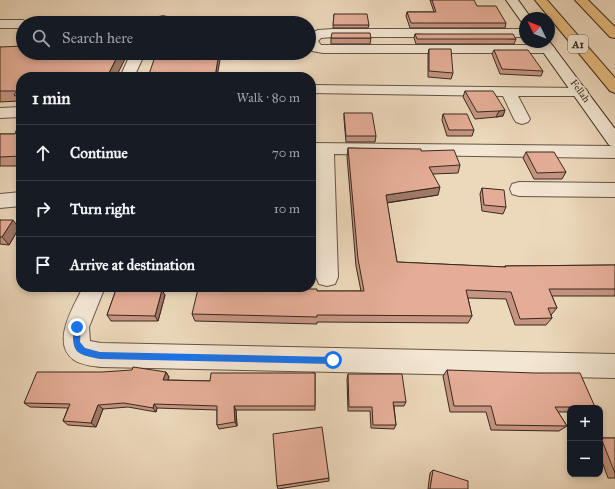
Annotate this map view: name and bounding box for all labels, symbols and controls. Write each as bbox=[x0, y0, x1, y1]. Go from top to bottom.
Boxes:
north arrow bbox=[519, 12, 555, 48]
search box bbox=[16, 16, 316, 60]
icon: search bbox=[30, 27, 52, 49]
text: Search here bbox=[62, 29, 133, 47]
road number: A1 bbox=[568, 35, 588, 53]
street label: Fellah bbox=[568, 77, 593, 105]
text: 1 min bbox=[32, 88, 71, 109]
text: Walk · 80 m bbox=[237, 90, 300, 106]
icon: ahead bbox=[32, 142, 54, 164]
text: Continue bbox=[70, 144, 128, 162]
text: 70 m bbox=[272, 145, 300, 161]
icon: right bbox=[32, 198, 54, 220]
text: Turn right bbox=[70, 200, 135, 218]
text: 10 m bbox=[274, 201, 300, 217]
icon: arrive bbox=[32, 254, 54, 276]
text: Arrive at destination bbox=[70, 256, 195, 274]
route end bbox=[68, 318, 86, 336]
route start bbox=[324, 351, 342, 369]
map controls bbox=[567, 405, 603, 477]
button: + bbox=[567, 405, 603, 441]
button: − bbox=[567, 441, 603, 477]

